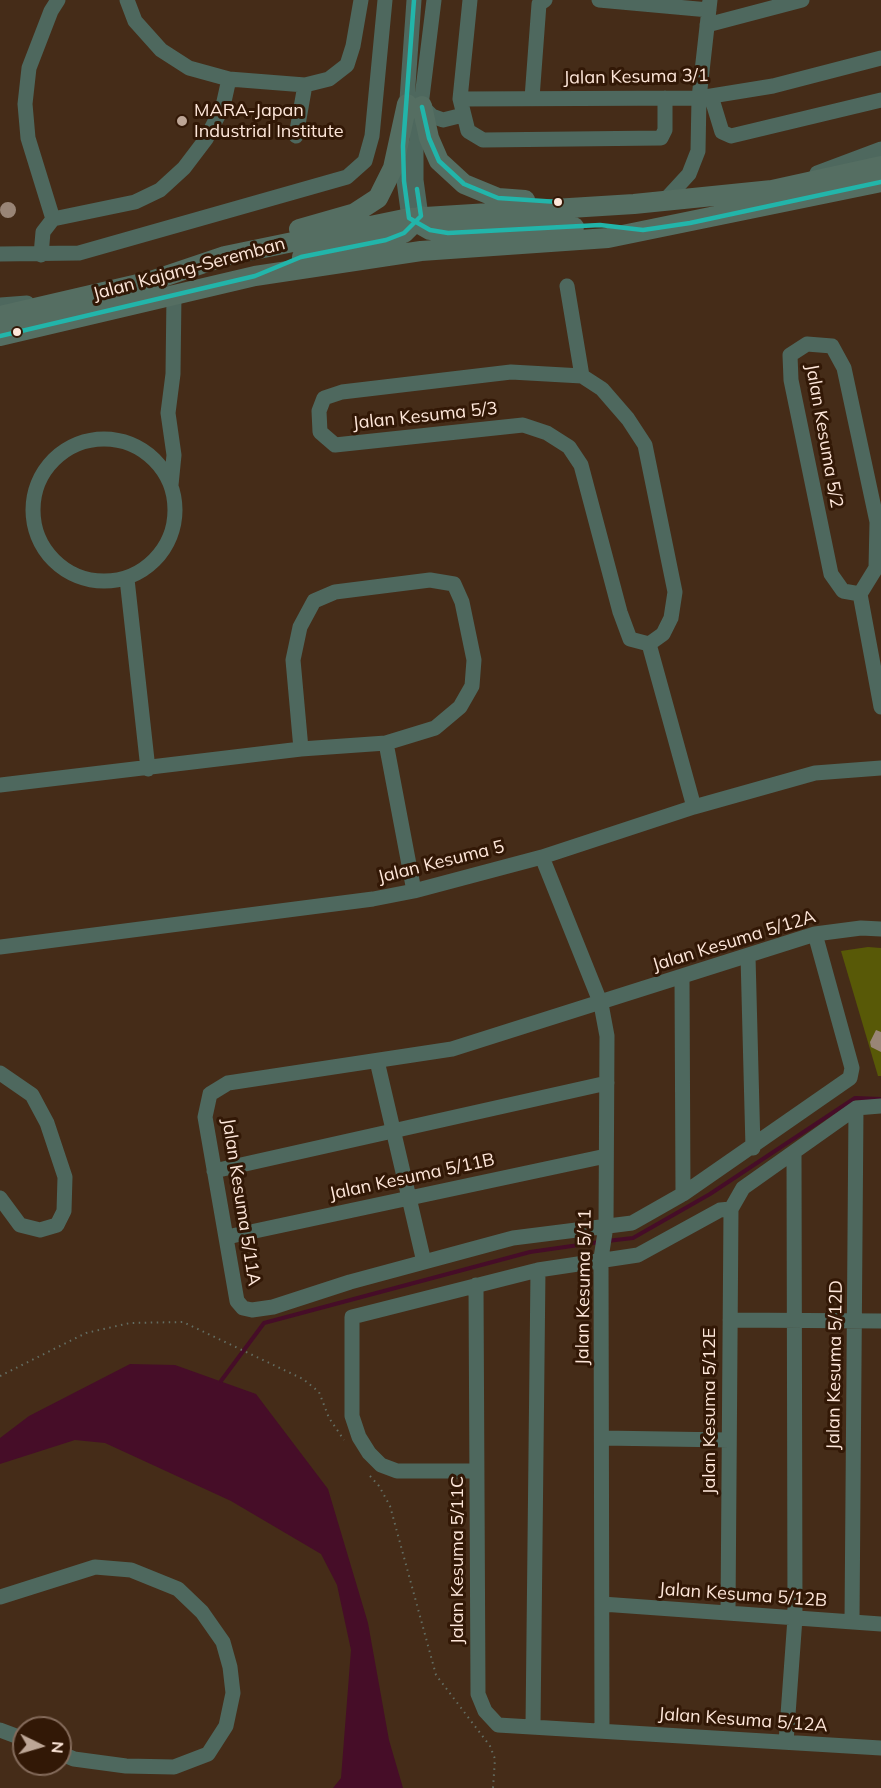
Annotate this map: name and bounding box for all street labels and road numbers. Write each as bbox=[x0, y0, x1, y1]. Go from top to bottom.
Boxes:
street label: Jalan Kesuma 3/1 bbox=[563, 65, 709, 89]
street label: Jalan Kajang-Seremban bbox=[90, 233, 288, 305]
street label: Jalan Kesuma 5/2 bbox=[801, 363, 847, 509]
street label: Jalan Kesuma 5/3 bbox=[352, 398, 498, 434]
street label: Jalan Kesuma 5 bbox=[376, 836, 506, 888]
street label: Jalan Kesuma 5/12A bbox=[650, 906, 818, 976]
street label: Jalan Kesuma 5/11A bbox=[217, 1117, 265, 1287]
street label: Jalan Kesuma 5/11B bbox=[327, 1149, 497, 1205]
street label: Jalan Kesuma 5/11 bbox=[572, 1209, 596, 1365]
street label: Jalan Kesuma 5/12D bbox=[823, 1280, 847, 1450]
street label: Jalan Kesuma 5/12E bbox=[699, 1328, 721, 1494]
street label: Jalan Kesuma 5/11C bbox=[447, 1476, 469, 1644]
street label: Jalan Kesuma 5/12B bbox=[658, 1578, 828, 1612]
street label: Jalan Kesuma 5/12A bbox=[658, 1703, 828, 1737]

